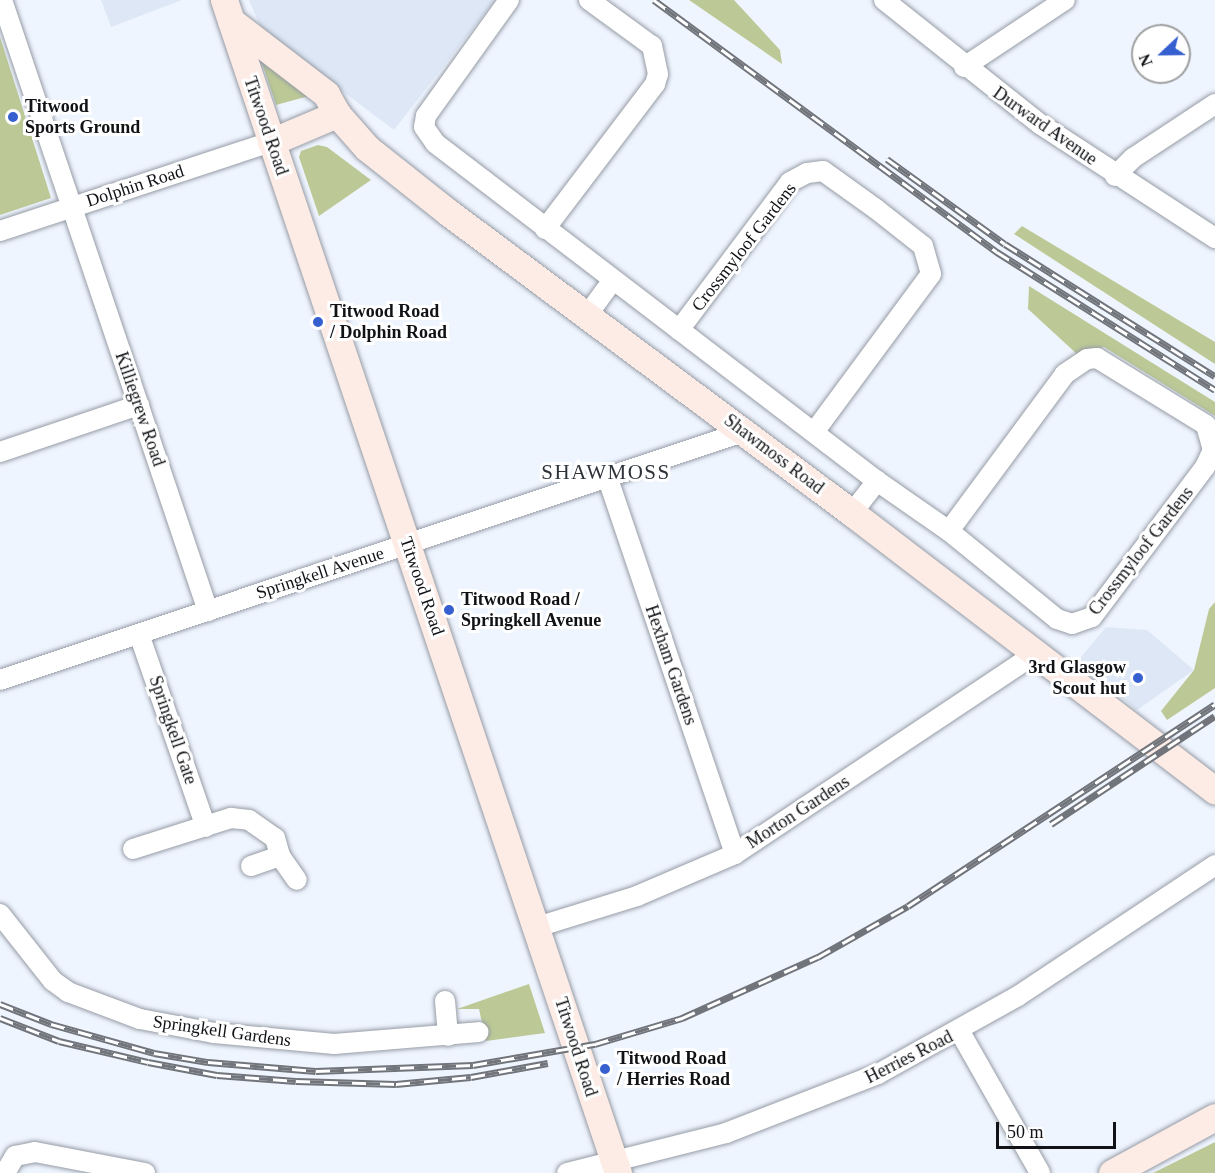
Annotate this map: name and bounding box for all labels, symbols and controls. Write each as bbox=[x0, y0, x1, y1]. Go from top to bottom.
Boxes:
north arrow bbox=[1131, 24, 1191, 84]
text: N bbox=[1136, 52, 1156, 69]
street label: Titwood Road bbox=[239, 74, 293, 178]
street label: Durward Avenue bbox=[988, 82, 1102, 170]
place label: Titwood Sports Ground bbox=[25, 96, 140, 138]
marker: Titwood Sports Ground bbox=[6, 110, 20, 124]
street label: Dolphin Road bbox=[83, 160, 187, 212]
street label: Crossmyloof Gardens bbox=[687, 178, 801, 316]
place label: Titwood Road / Dolphin Road bbox=[330, 301, 447, 344]
marker: Titwood Road / Dolphin Road bbox=[311, 315, 325, 329]
street label: Killiegrew Road bbox=[110, 349, 170, 469]
street label: Shawmoss Road bbox=[720, 409, 828, 499]
district label: SHAWMOSS bbox=[541, 459, 671, 485]
street label: Crossmyloof Gardens bbox=[1084, 482, 1198, 620]
street label: Titwood Road bbox=[395, 534, 449, 638]
street label: Springkell Avenue bbox=[253, 542, 387, 604]
place label: Titwood Road / Springkell Avenue bbox=[461, 589, 602, 632]
street label: Hexham Gardens bbox=[640, 602, 702, 728]
marker: Titwood Road / Springkell Avenue bbox=[442, 603, 456, 617]
place label: 3rd Glasgow Scout hut bbox=[1028, 657, 1126, 700]
marker: 3rd Glasgow Scout hut bbox=[1131, 671, 1145, 685]
street label: Springkell Gate bbox=[144, 673, 202, 787]
street label: Morton Gardens bbox=[742, 771, 854, 853]
street label: Titwood Road bbox=[550, 995, 602, 1099]
street label: Springkell Gardens bbox=[151, 1011, 293, 1051]
street label: Herries Road bbox=[862, 1026, 956, 1088]
place label: Titwood Road / Herries Road bbox=[617, 1048, 730, 1090]
marker: Titwood Road / Herries Road bbox=[598, 1062, 612, 1076]
scale bar bbox=[999, 1110, 1119, 1148]
text: 50 m bbox=[1007, 1122, 1044, 1142]

